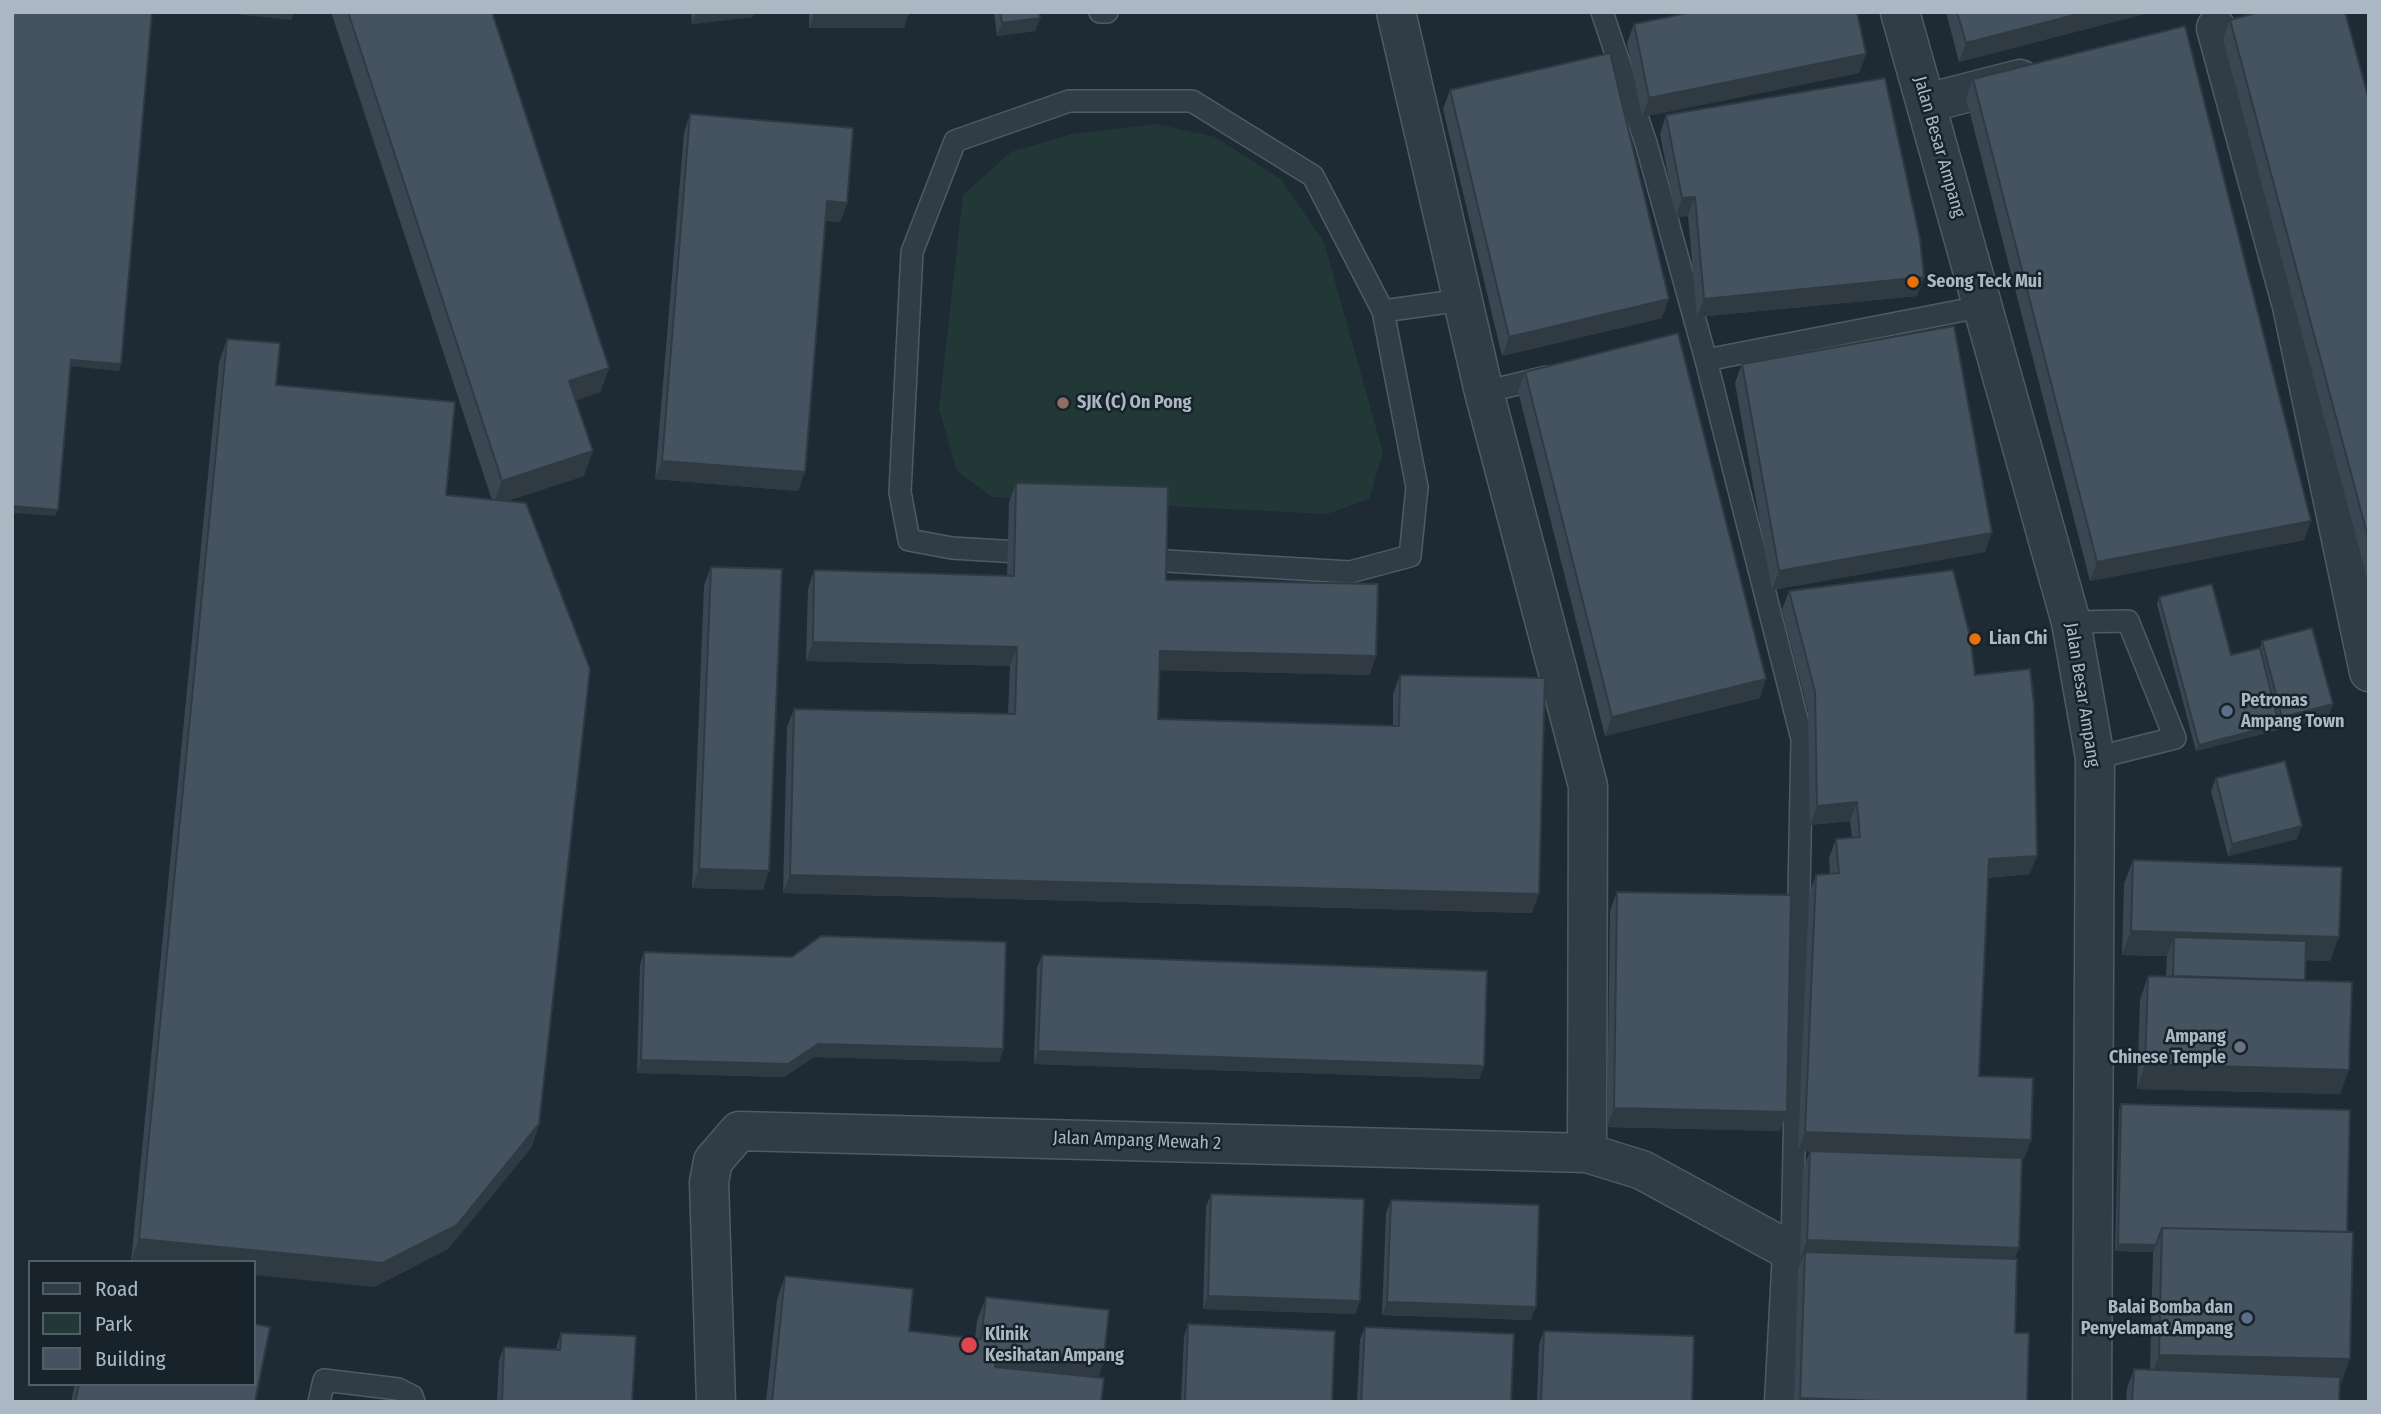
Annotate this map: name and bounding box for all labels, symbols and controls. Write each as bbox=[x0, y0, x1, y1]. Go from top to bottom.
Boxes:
street label: Jalan Besar Ampang bbox=[1909, 74, 1969, 220]
place label: Seong Teck Mui bbox=[1927, 271, 2042, 293]
marker: Seong Teck Mui bbox=[1905, 274, 1921, 290]
place label: SJK (C) On Pong bbox=[1077, 392, 1191, 414]
marker: SJK (C) On Pong bbox=[1055, 395, 1071, 411]
street label: Jalan Besar Ampang bbox=[2060, 621, 2104, 769]
place label: Lian Chi bbox=[1989, 628, 2047, 650]
marker: Lian Chi bbox=[1967, 631, 1983, 647]
place label: Petronas Ampang Town bbox=[2241, 690, 2344, 732]
marker: Petronas Ampang Town bbox=[2219, 703, 2235, 719]
place label: Ampang Chinese Temple bbox=[2109, 1026, 2226, 1068]
marker: Ampang Chinese Temple bbox=[2232, 1039, 2248, 1055]
street label: Jalan Ampang Mewah 2 bbox=[1053, 1127, 1221, 1155]
legend bbox=[28, 1260, 256, 1386]
text: Road bbox=[95, 1276, 139, 1302]
place label: Balai Bomba dan Penyelamat Ampang bbox=[2081, 1297, 2233, 1340]
marker: Balai Bomba dan Penyelamat Ampang bbox=[2239, 1310, 2255, 1326]
text: Park bbox=[95, 1311, 132, 1337]
place label: Klinik Kesihatan Ampang bbox=[985, 1324, 1124, 1366]
marker: Klinik Kesihatan Ampang bbox=[959, 1335, 979, 1355]
text: Building bbox=[95, 1346, 166, 1372]

